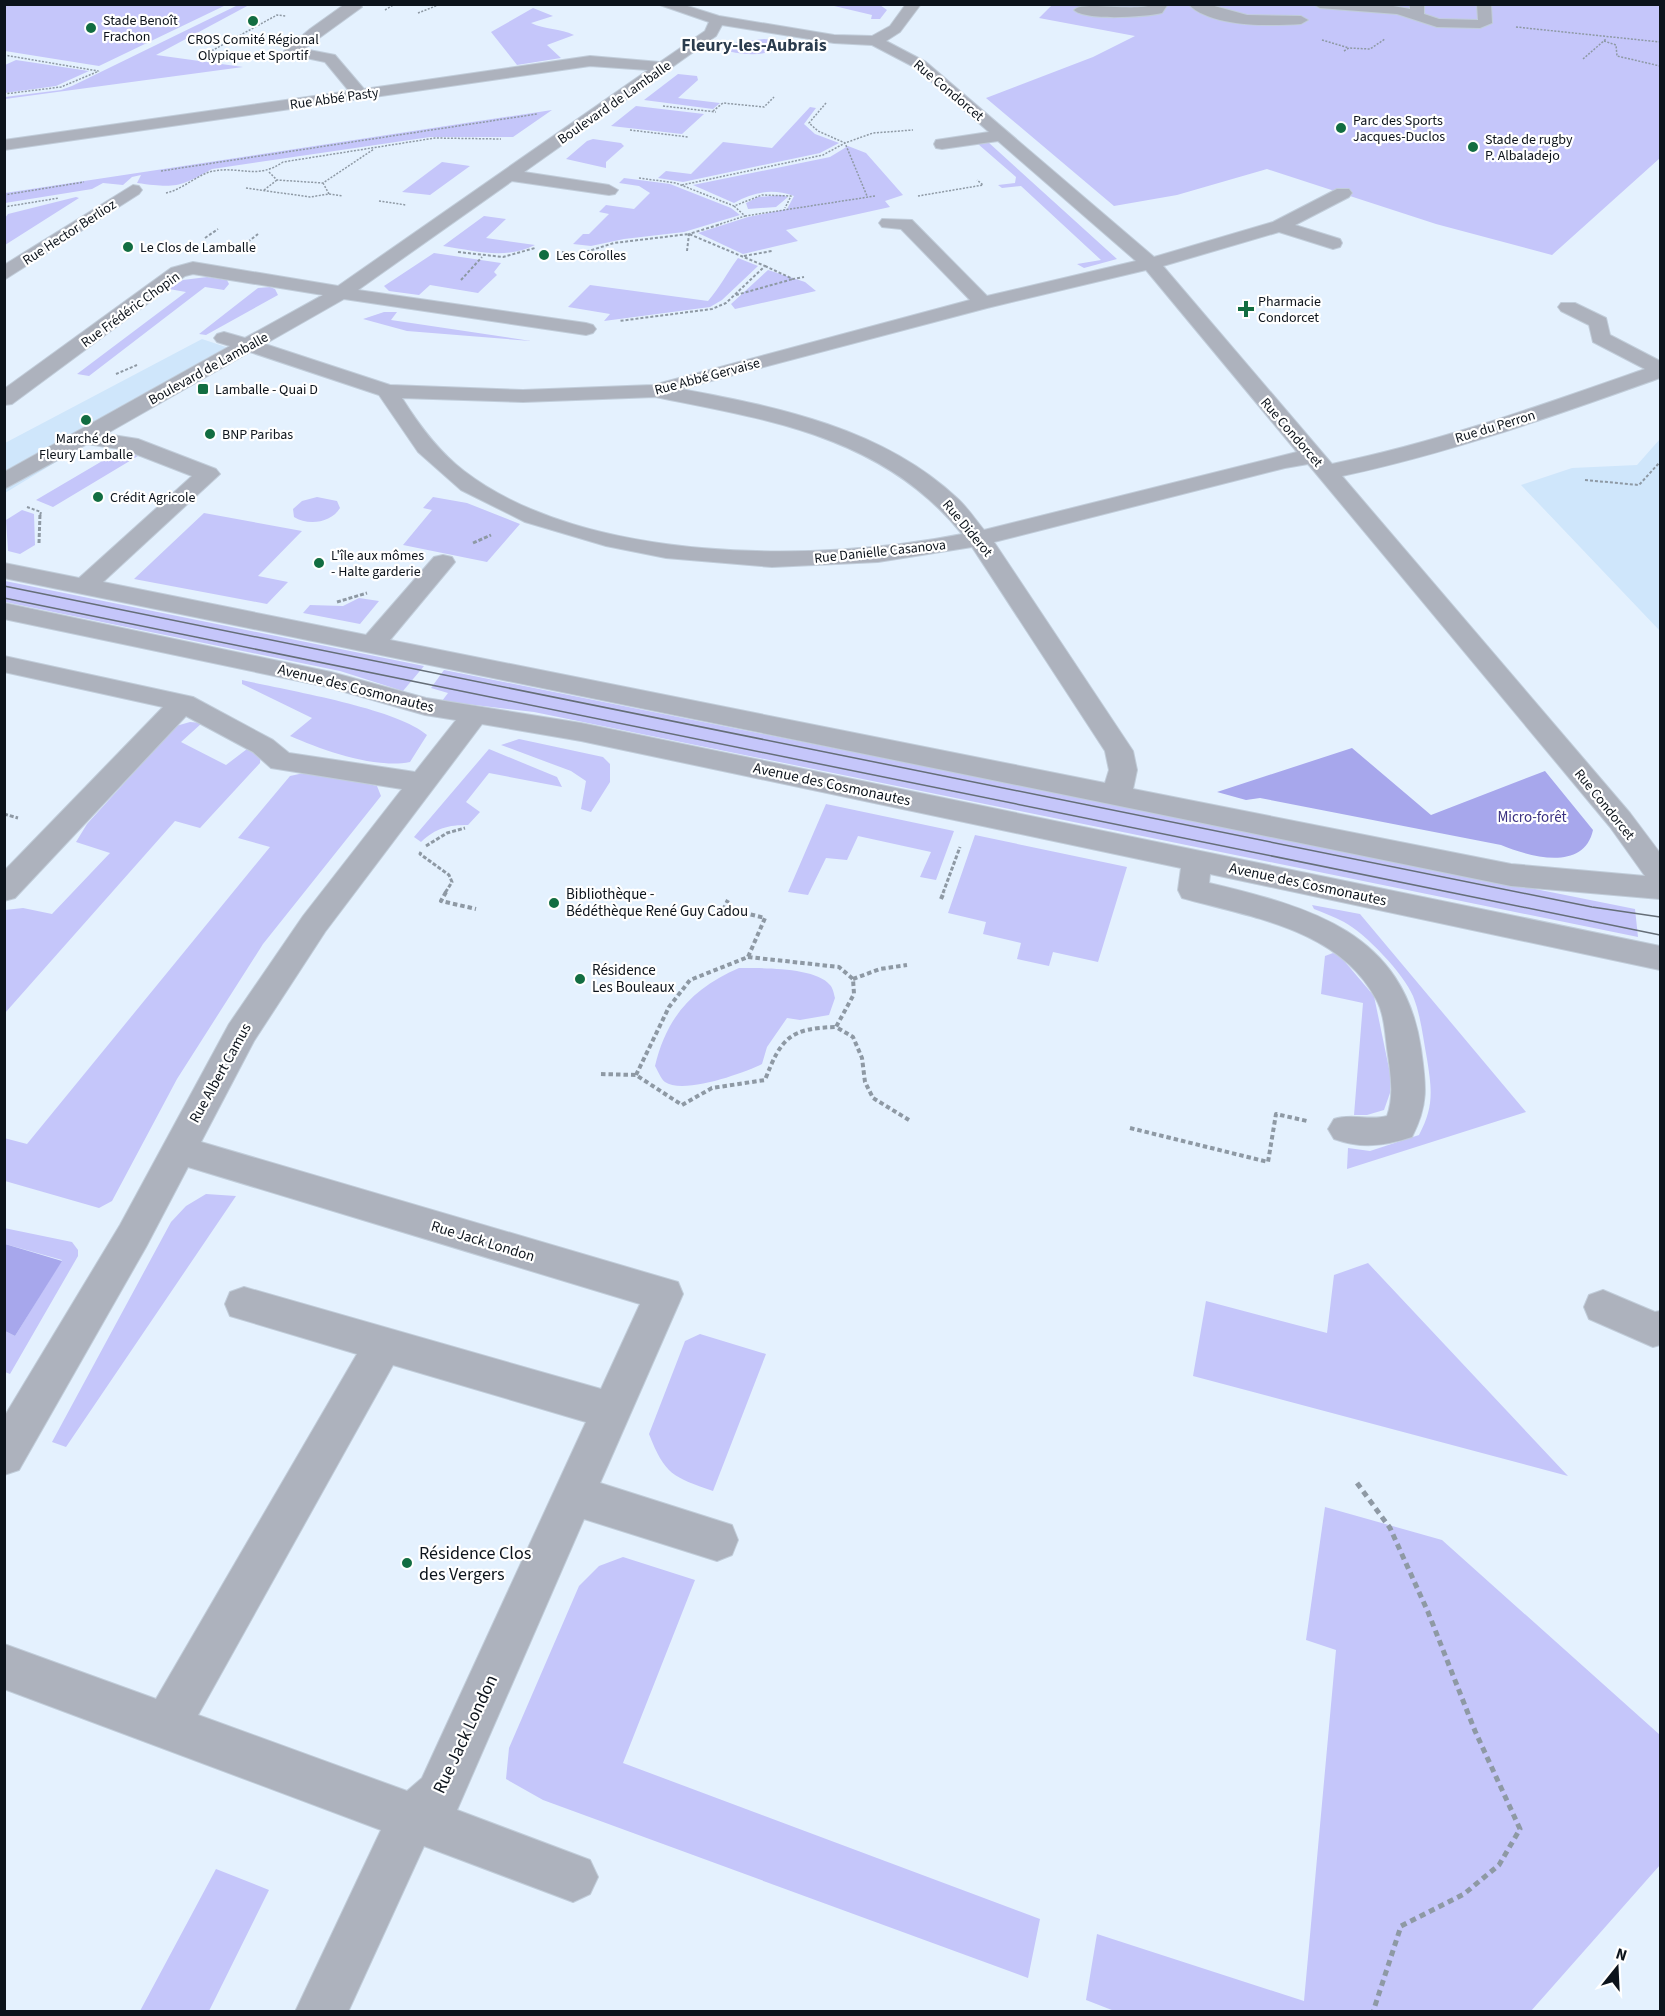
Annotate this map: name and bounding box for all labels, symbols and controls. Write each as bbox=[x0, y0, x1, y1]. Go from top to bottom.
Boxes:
place label: Stade Benoît Frachon bbox=[103, 11, 178, 47]
marker: CROS Comité Régional Olypique et Sportif bbox=[246, 14, 260, 28]
marker: Stade Benoît Frachon bbox=[84, 21, 98, 35]
place label: CROS Comité Régional Olypique et Sportif bbox=[187, 30, 319, 66]
district label: Fleury-les-Aubrais bbox=[681, 33, 827, 58]
street label: Rue Condorcet bbox=[909, 55, 988, 126]
street label: Boulevard de Lamballe bbox=[554, 56, 675, 150]
street label: Rue Abbé Pasty bbox=[288, 83, 380, 115]
place label: Parc des Sports Jacques-Duclos bbox=[1353, 111, 1445, 147]
marker: Parc des Sports Jacques-Duclos bbox=[1334, 121, 1348, 135]
place label: Stade de rugby P. Albaladejo bbox=[1485, 130, 1573, 166]
marker: Stade de rugby P. Albaladejo bbox=[1466, 140, 1480, 154]
street label: Rue Hector Berlioz bbox=[19, 195, 120, 271]
place label: Le Clos de Lamballe bbox=[140, 238, 256, 258]
marker: Le Clos de Lamballe bbox=[121, 240, 135, 254]
place label: Les Corolles bbox=[556, 246, 626, 266]
marker: Les Corolles bbox=[537, 248, 551, 262]
street label: Rue Frédéric Chopin bbox=[77, 267, 184, 353]
place label: Pharmacie Condorcet bbox=[1258, 292, 1321, 328]
marker: Pharmacie Condorcet bbox=[1239, 302, 1253, 316]
street label: Boulevard de Lamballe bbox=[145, 328, 272, 410]
street label: Rue Abbé Gervaise bbox=[652, 353, 762, 401]
place label: Lamballe - Quai D bbox=[215, 380, 318, 400]
marker: Lamballe - Quai D bbox=[196, 382, 210, 396]
street label: Rue Condorcet bbox=[1255, 394, 1327, 472]
street label: Rue du Perron bbox=[1453, 405, 1538, 449]
marker: Marché de Fleury Lamballe bbox=[79, 413, 93, 427]
place label: BNP Paribas bbox=[222, 425, 293, 445]
marker: BNP Paribas bbox=[203, 427, 217, 441]
place label: Marché de Fleury Lamballe bbox=[39, 429, 133, 465]
place label: Crédit Agricole bbox=[110, 488, 196, 508]
marker: Crédit Agricole bbox=[91, 490, 105, 504]
street label: Rue Diderot bbox=[937, 496, 997, 562]
street label: Rue Danielle Casanova bbox=[813, 535, 947, 569]
place label: L'île aux mômes - Halte garderie bbox=[331, 546, 424, 582]
marker: L'île aux mômes - Halte garderie bbox=[312, 556, 326, 570]
street label: Avenue des Cosmonautes bbox=[276, 659, 436, 718]
street label: Avenue des Cosmonautes bbox=[751, 758, 912, 811]
street label: Rue Condorcet bbox=[1569, 765, 1639, 845]
park label: Micro-forêt bbox=[1497, 807, 1567, 828]
street label: Avenue des Cosmonautes bbox=[1227, 858, 1388, 911]
place label: Bibliothèque - Bédéthèque René Guy Cadou bbox=[566, 884, 748, 922]
marker: Bibliothèque - Bédéthèque René Guy Cadou bbox=[547, 896, 561, 910]
place label: Résidence Les Bouleaux bbox=[592, 960, 675, 998]
marker: Résidence Les Bouleaux bbox=[573, 972, 587, 986]
street label: Rue Albert Camus bbox=[184, 1020, 257, 1127]
street label: Rue Jack London bbox=[428, 1216, 537, 1267]
place label: Résidence Clos des Vergers bbox=[419, 1541, 531, 1587]
marker: Résidence Clos des Vergers bbox=[400, 1556, 414, 1570]
street label: Rue Jack London bbox=[427, 1671, 504, 1798]
north arrow bbox=[1587, 1938, 1647, 1998]
text: N bbox=[1613, 1943, 1630, 1967]

